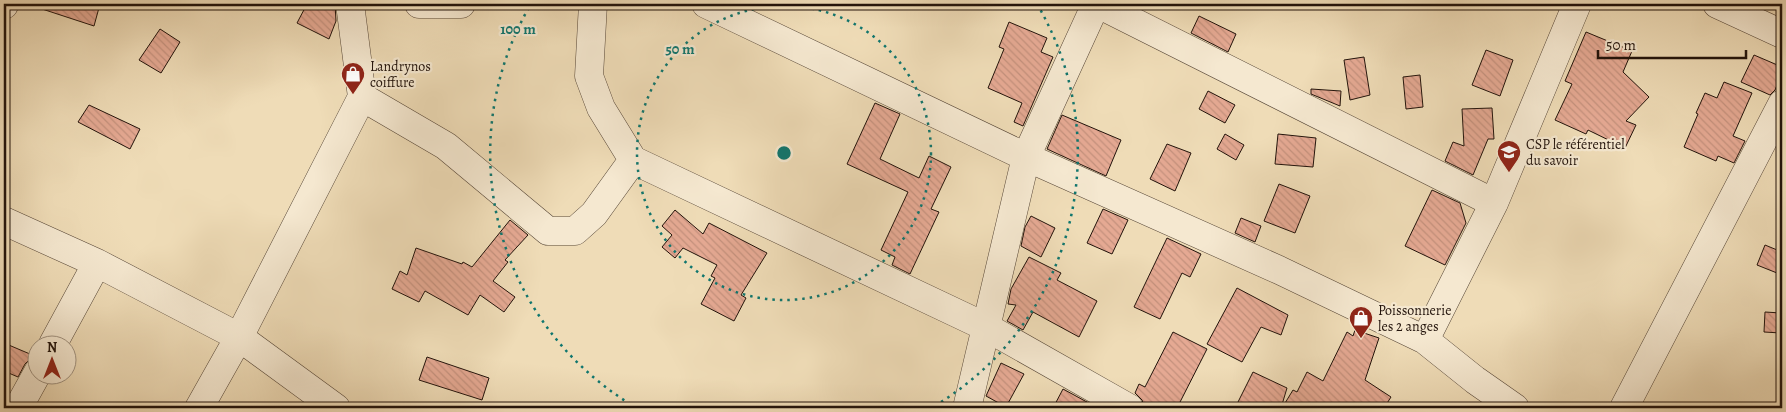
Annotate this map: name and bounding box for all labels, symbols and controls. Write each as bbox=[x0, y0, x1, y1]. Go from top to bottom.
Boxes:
text: 100 m bbox=[500, 19, 536, 39]
scale bar bbox=[1598, 28, 1746, 60]
text: 50 m bbox=[1606, 35, 1636, 55]
text: 50 m bbox=[665, 39, 695, 59]
place label: Landrynos coiffure bbox=[370, 57, 431, 92]
shop icon: Landrynos coiffure bbox=[340, 61, 366, 95]
place label: CSP le référentiel du savoir bbox=[1526, 135, 1625, 170]
school or university icon: CSP le référentiel du savoir bbox=[1496, 139, 1522, 173]
centre of rings bbox=[775, 144, 793, 162]
place label: Poissonnerie les 2 anges bbox=[1378, 301, 1451, 336]
shop icon: Poissonnerie les 2 anges bbox=[1348, 305, 1374, 339]
north arrow bbox=[28, 334, 78, 384]
text: N bbox=[47, 338, 57, 357]

